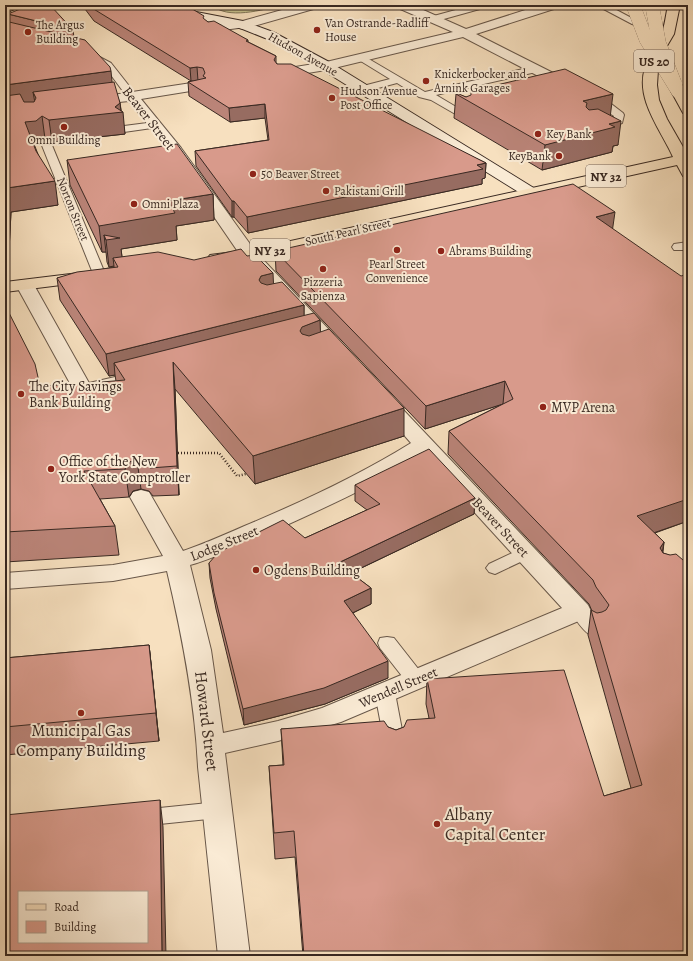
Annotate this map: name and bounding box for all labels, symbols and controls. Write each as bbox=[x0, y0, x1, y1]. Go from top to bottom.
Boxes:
place label: Van Ostrande-Radliff House bbox=[324, 15, 431, 45]
place label: The Argus Building bbox=[36, 17, 85, 47]
marker: Van Ostrande-Radliff House bbox=[312, 25, 322, 35]
marker: The Argus Building bbox=[23, 27, 33, 37]
street label: Hudson Avenue bbox=[265, 28, 341, 80]
road number: US 20 bbox=[634, 50, 674, 72]
place label: Knickerbocker and Arnink Garages bbox=[433, 66, 527, 96]
marker: Knickerbocker and Arnink Garages bbox=[421, 76, 431, 86]
street label: Beaver Street bbox=[118, 83, 180, 154]
place label: Hudson Avenue Post Office bbox=[340, 83, 417, 113]
marker: Hudson Avenue Post Office bbox=[327, 93, 337, 103]
marker: Omni Building bbox=[59, 122, 69, 132]
place label: Key Bank bbox=[546, 126, 592, 142]
marker: Key Bank bbox=[533, 129, 543, 139]
place label: Omni Building bbox=[27, 132, 101, 148]
place label: KeyBank bbox=[508, 148, 551, 164]
marker: KeyBank bbox=[554, 151, 564, 161]
road number: NY 32 bbox=[586, 165, 626, 187]
place label: 50 Beaver Street bbox=[261, 166, 340, 182]
marker: 50 Beaver Street bbox=[248, 169, 258, 179]
street label: Norton Street bbox=[53, 175, 93, 243]
place label: Pakistani Grill bbox=[334, 183, 404, 199]
marker: Pakistani Grill bbox=[321, 186, 331, 196]
place label: Omni Plaza bbox=[142, 196, 199, 212]
marker: Omni Plaza bbox=[129, 199, 139, 209]
street label: South Pearl Street bbox=[303, 214, 393, 250]
road number: NY 32 bbox=[250, 239, 290, 261]
place label: Abrams Building bbox=[448, 243, 532, 259]
marker: Pearl Street Convenience bbox=[392, 245, 402, 255]
marker: Abrams Building bbox=[436, 246, 446, 256]
place label: Pearl Street Convenience bbox=[366, 256, 428, 286]
marker: Pizzeria Sapienza bbox=[318, 264, 328, 274]
place label: Pizzeria Sapienza bbox=[301, 274, 346, 304]
place label: The City Savings Bank Building bbox=[29, 377, 122, 412]
marker: The City Savings Bank Building bbox=[16, 389, 26, 399]
place label: MVP Arena bbox=[551, 398, 616, 417]
marker: MVP Arena bbox=[538, 402, 548, 412]
place label: Office of the New York State Comptroller bbox=[58, 452, 191, 487]
marker: Office of the New York State Comptroller bbox=[46, 464, 56, 474]
street label: Beaver Street bbox=[468, 493, 534, 562]
street label: Lodge Street bbox=[187, 521, 262, 566]
place label: Ogdens Building bbox=[264, 561, 360, 580]
marker: Ogdens Building bbox=[251, 565, 261, 575]
street label: Wendell Street bbox=[355, 662, 441, 713]
street label: Howard Street bbox=[189, 670, 224, 773]
marker: Municipal Gas Company Building bbox=[76, 708, 86, 718]
place label: Municipal Gas Company Building bbox=[16, 719, 146, 762]
place label: Albany Capital Center bbox=[444, 803, 546, 846]
marker: Albany Capital Center bbox=[432, 819, 442, 829]
legend bbox=[18, 891, 148, 943]
text: Road bbox=[54, 899, 80, 915]
text: Building bbox=[54, 919, 96, 935]

